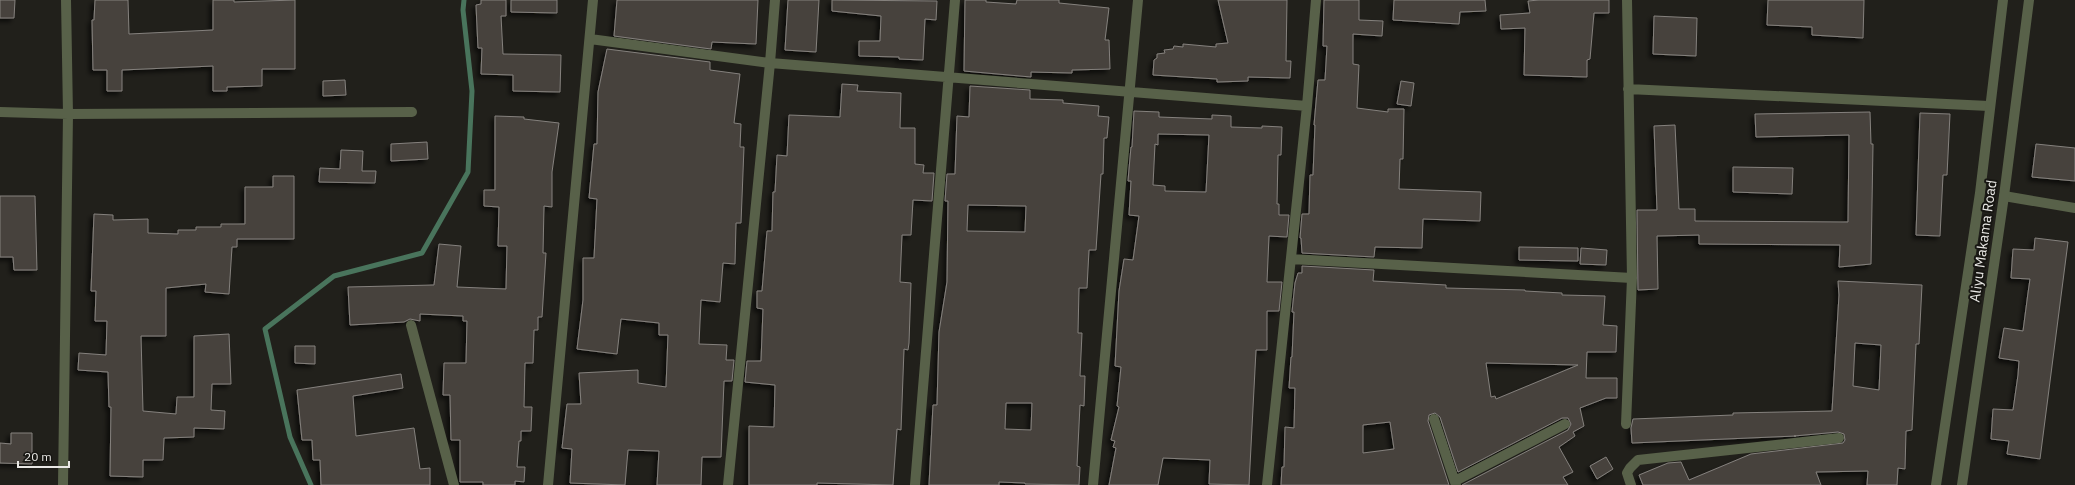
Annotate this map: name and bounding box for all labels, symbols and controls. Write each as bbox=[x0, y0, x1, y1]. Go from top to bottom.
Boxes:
street label: Aliyu Makama Road bbox=[1966, 179, 2000, 303]
scale bar bbox=[18, 443, 69, 469]
text: 20 m bbox=[24, 449, 52, 464]

